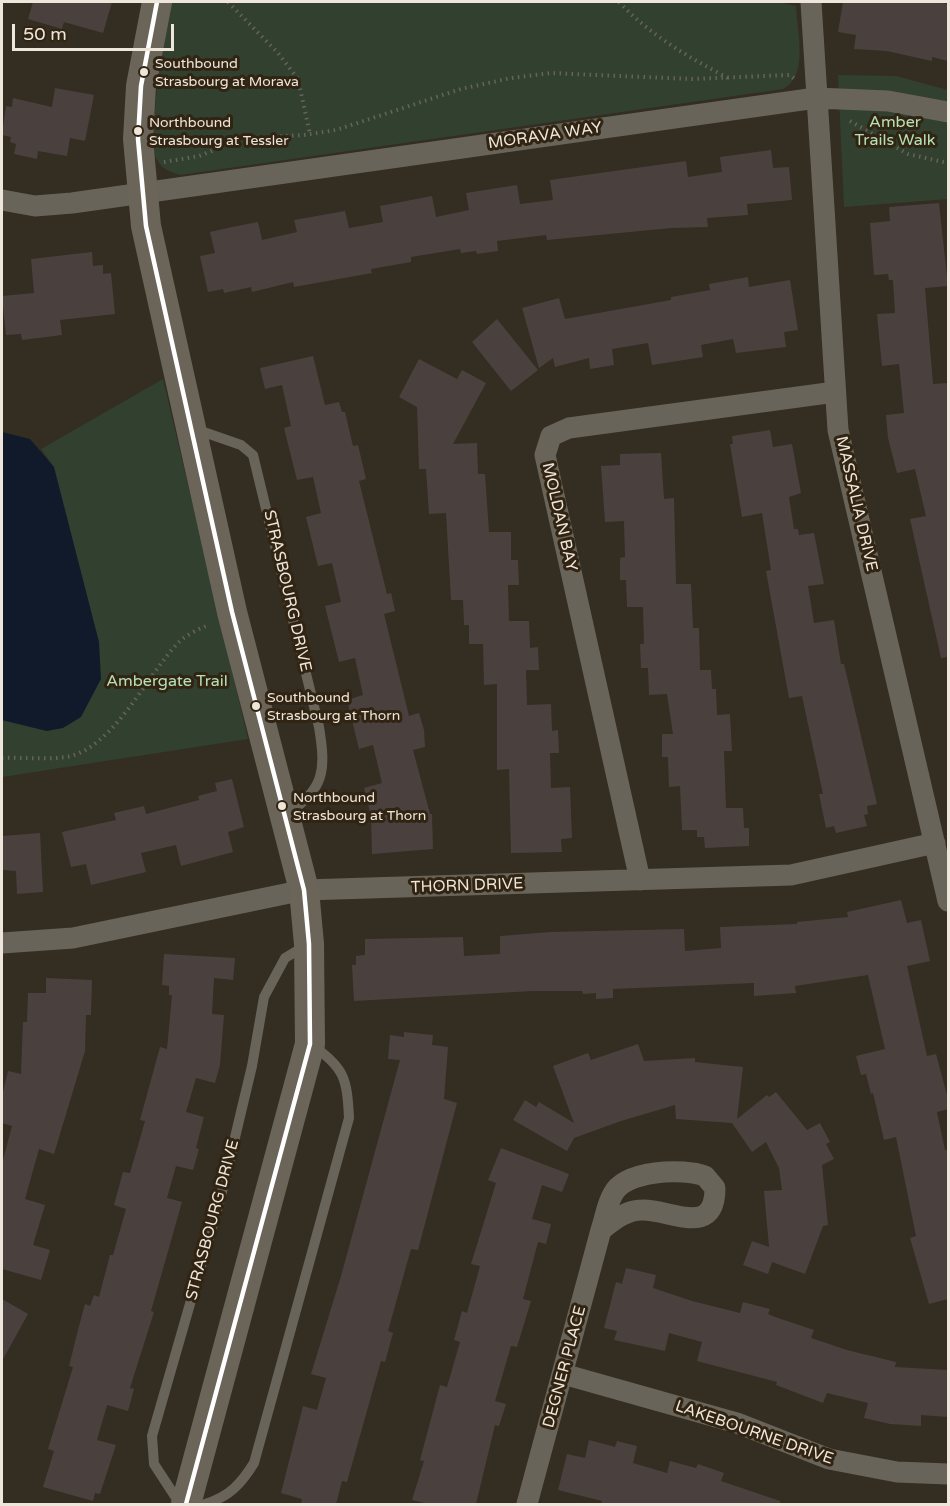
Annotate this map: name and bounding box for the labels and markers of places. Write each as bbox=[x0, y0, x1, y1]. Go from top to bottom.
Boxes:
place label: Southbound Strasbourg at Morava bbox=[155, 56, 299, 88]
marker: Southbound Strasbourg at Morava bbox=[138, 66, 150, 78]
place label: Northbound Strasbourg at Tessler bbox=[149, 115, 289, 148]
marker: Northbound Strasbourg at Tessler bbox=[132, 125, 144, 137]
place label: Southbound Strasbourg at Thorn bbox=[267, 690, 400, 722]
marker: Southbound Strasbourg at Thorn bbox=[250, 700, 262, 712]
place label: Northbound Strasbourg at Thorn bbox=[293, 790, 426, 822]
marker: Northbound Strasbourg at Thorn bbox=[276, 800, 288, 812]

